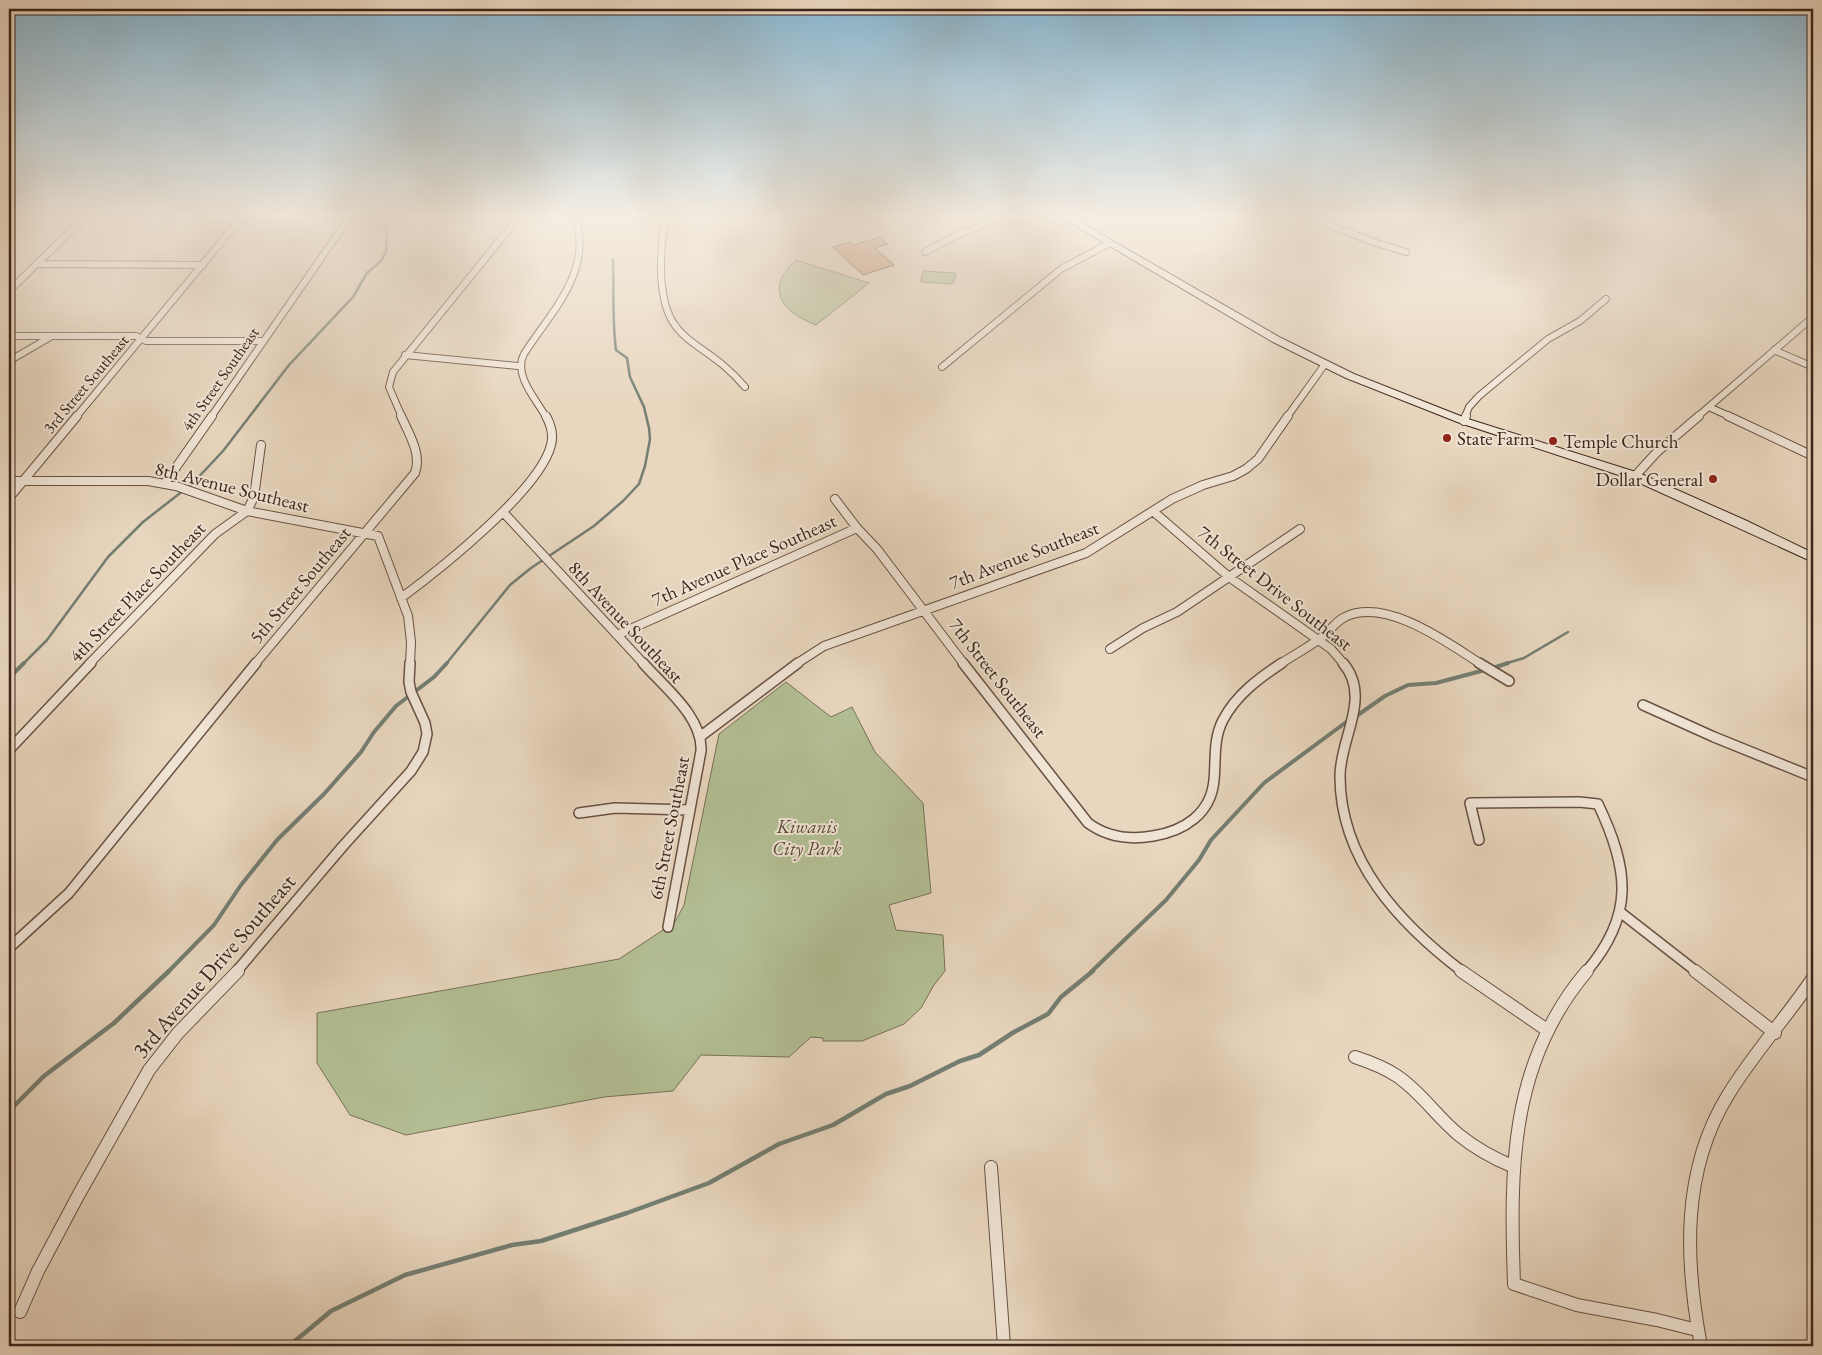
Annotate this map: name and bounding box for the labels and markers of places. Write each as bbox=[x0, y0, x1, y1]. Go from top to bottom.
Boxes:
place label: State Farm bbox=[1457, 426, 1535, 451]
place label: Temple Church bbox=[1563, 429, 1679, 454]
marker: State Farm bbox=[1441, 432, 1453, 444]
marker: Temple Church bbox=[1547, 435, 1559, 447]
place label: Dollar General bbox=[1596, 467, 1703, 492]
marker: Dollar General bbox=[1707, 473, 1719, 485]

